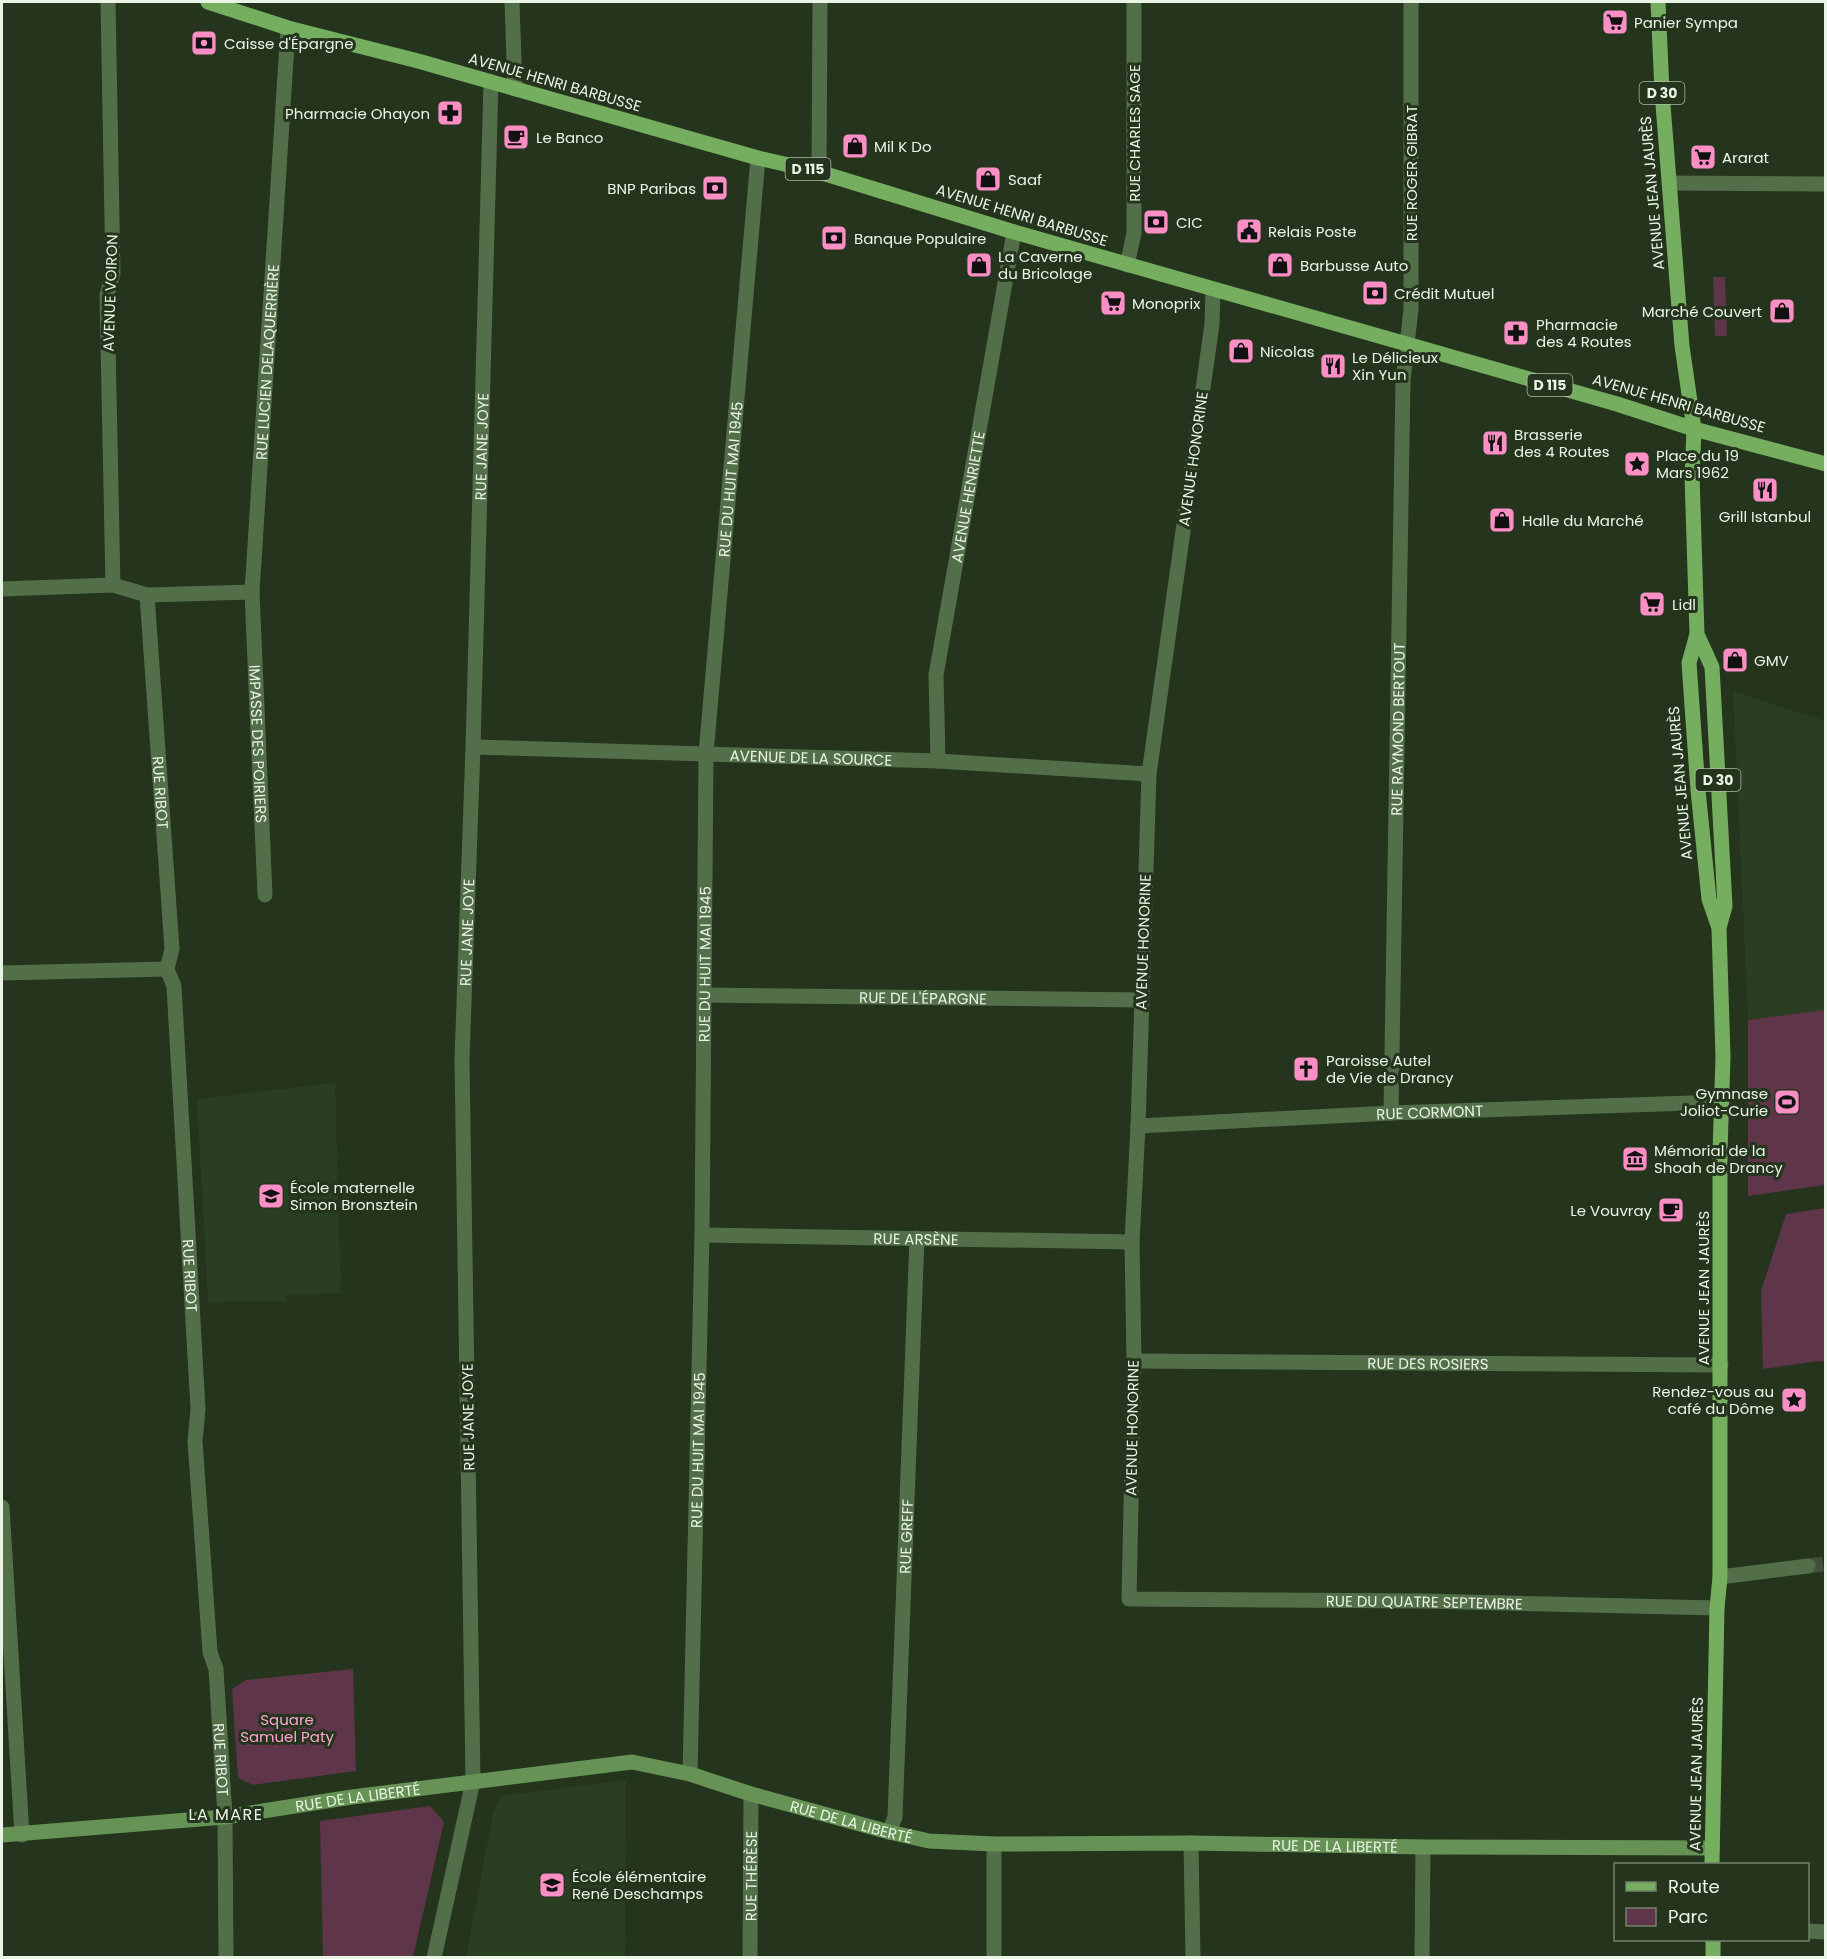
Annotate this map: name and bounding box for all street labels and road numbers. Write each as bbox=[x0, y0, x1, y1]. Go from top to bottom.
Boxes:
street label: AVENUE HENRI BARBUSSE bbox=[466, 47, 644, 117]
street label: RUE CHARLES SAGE bbox=[1124, 64, 1145, 202]
road number: D 30 bbox=[1640, 82, 1684, 104]
street label: RUE ROGER GIBRAT bbox=[1401, 105, 1422, 241]
street label: AVENUE JEAN JAURÈS bbox=[1635, 115, 1669, 271]
road number: D 115 bbox=[786, 158, 830, 180]
street label: AVENUE HENRI BARBUSSE bbox=[933, 179, 1111, 251]
street label: AVENUE VOIRON bbox=[97, 234, 123, 352]
street label: RUE LUCIEN DELAQUERRIÈRE bbox=[250, 263, 283, 461]
street label: AVENUE HENRI BARBUSSE bbox=[1590, 368, 1768, 438]
road number: D 115 bbox=[1528, 374, 1572, 396]
street label: AVENUE HONORINE bbox=[1173, 390, 1213, 528]
street label: RUE JANE JOYE bbox=[469, 393, 493, 501]
street label: RUE DU HUIT MAI 1945 bbox=[713, 401, 747, 558]
street label: AVENUE HENRIETTE bbox=[945, 429, 989, 564]
street label: RUE RAYMOND BERTOUT bbox=[1385, 642, 1409, 816]
street label: IMPASSE DES POIRIERS bbox=[245, 664, 272, 824]
street label: AVENUE JEAN JAURÈS bbox=[1663, 705, 1697, 861]
street label: AVENUE DE LA SOURCE bbox=[729, 744, 892, 770]
street label: RUE RIBOT bbox=[148, 755, 174, 830]
road number: D 30 bbox=[1696, 769, 1740, 791]
street label: AVENUE HONORINE bbox=[1130, 874, 1156, 1010]
street label: RUE JANE JOYE bbox=[454, 878, 479, 987]
street label: RUE DU HUIT MAI 1945 bbox=[693, 886, 715, 1042]
street label: RUE DE L'ÉPARGNE bbox=[859, 986, 987, 1009]
street label: RUE CORMONT bbox=[1376, 1099, 1483, 1124]
street label: AVENUE JEAN JAURÈS bbox=[1693, 1211, 1714, 1365]
street label: RUE ARSÈNE bbox=[873, 1227, 959, 1250]
street label: RUE RIBOT bbox=[178, 1239, 203, 1313]
street label: RUE DES ROSIERS bbox=[1367, 1352, 1489, 1374]
street label: AVENUE HONORINE bbox=[1120, 1360, 1144, 1496]
street label: RUE JANE JOYE bbox=[457, 1363, 479, 1471]
street label: RUE DU HUIT MAI 1945 bbox=[685, 1372, 709, 1528]
street label: RUE GREFF bbox=[894, 1498, 918, 1574]
street label: RUE DU QUATRE SEPTEMBRE bbox=[1326, 1590, 1523, 1614]
street label: AVENUE JEAN JAURÈS bbox=[1684, 1697, 1708, 1851]
street label: RUE RIBOT bbox=[209, 1723, 234, 1797]
street label: RUE DE LA LIBERTÉ bbox=[294, 1778, 421, 1816]
street label: RUE DE LA LIBERTÉ bbox=[788, 1795, 915, 1848]
street label: RUE THÉRÈSE bbox=[740, 1831, 761, 1921]
street label: RUE DE LA LIBERTÉ bbox=[1272, 1834, 1398, 1857]

